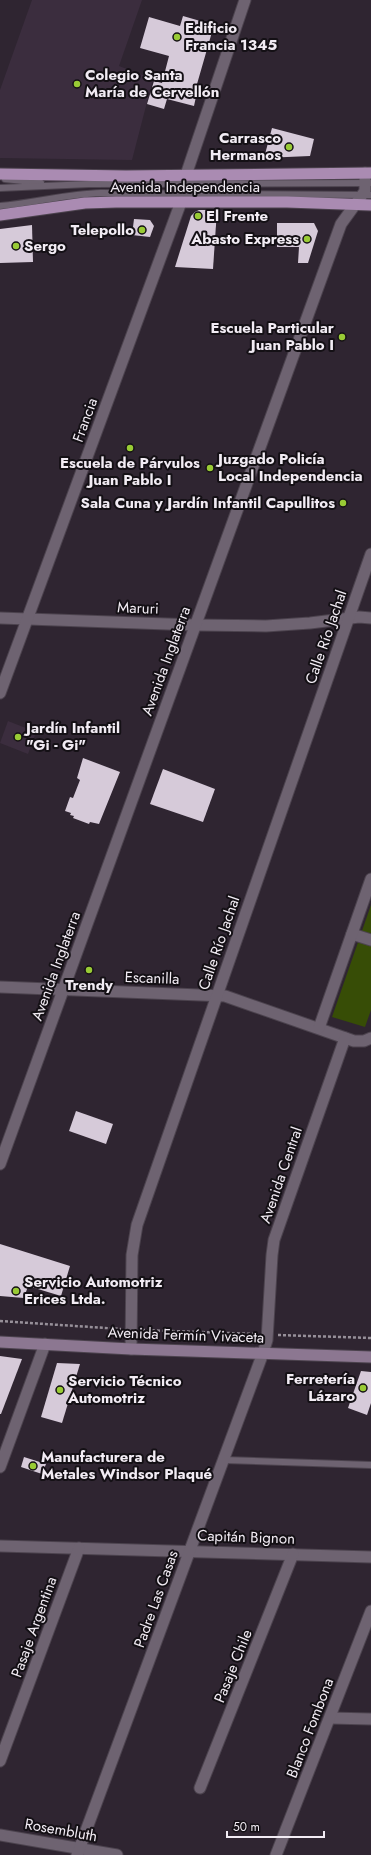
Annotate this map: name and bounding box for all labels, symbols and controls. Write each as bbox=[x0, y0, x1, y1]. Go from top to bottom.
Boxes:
place label: Edificio Francia 1345 bbox=[185, 17, 277, 56]
marker: Edificio Francia 1345 bbox=[172, 32, 182, 42]
place label: Colegio Santa María de Cervellón bbox=[85, 64, 219, 103]
marker: Colegio Santa María de Cervellón bbox=[72, 79, 82, 89]
place label: Carrasco Hermanos bbox=[210, 127, 281, 166]
marker: Carrasco Hermanos bbox=[284, 142, 294, 152]
street label: Avenida Independencia bbox=[110, 176, 260, 198]
place label: El Frente bbox=[206, 205, 269, 227]
marker: El Frente bbox=[193, 211, 203, 221]
place label: Telepollo bbox=[71, 219, 134, 241]
marker: Telepollo bbox=[137, 225, 147, 235]
place label: Abasto Express bbox=[190, 228, 299, 250]
marker: Abasto Express bbox=[302, 234, 312, 244]
place label: Sergo bbox=[24, 235, 66, 257]
marker: Sergo bbox=[11, 241, 21, 251]
place label: Escuela Particular Juan Pablo I bbox=[210, 317, 335, 356]
marker: Escuela Particular Juan Pablo I bbox=[337, 332, 347, 342]
street label: Francia bbox=[67, 395, 103, 445]
marker: Escuela de Párvulos Juan Pablo I bbox=[125, 443, 135, 453]
place label: Juzgado Policía Local Independencia bbox=[215, 448, 363, 487]
place label: Escuela de Párvulos Juan Pablo I bbox=[60, 452, 200, 491]
marker: Juzgado Policía Local Independencia bbox=[205, 463, 215, 473]
place label: Sala Cuna y Jardín Infantil Capullitos bbox=[81, 492, 335, 514]
marker: Sala Cuna y Jardín Infantil Capullitos bbox=[338, 498, 348, 508]
street label: Calle Río Jachal bbox=[300, 587, 352, 687]
street label: Maruri bbox=[117, 596, 159, 620]
street label: Avenida Inglaterra bbox=[136, 603, 196, 719]
place label: Jardín Infantil "Gi - Gi" bbox=[23, 717, 120, 756]
marker: Jardín Infantil "Gi - Gi" bbox=[13, 732, 23, 742]
street label: Calle Río Jachal bbox=[193, 893, 245, 993]
street label: Avenida Inglaterra bbox=[26, 908, 86, 1024]
marker: Trendy bbox=[84, 965, 94, 975]
street label: Escanilla bbox=[124, 966, 180, 990]
place label: Trendy bbox=[65, 974, 113, 996]
street label: Avenida Central bbox=[254, 1124, 308, 1226]
place label: Servicio Automotriz Erices Ltda. bbox=[24, 1271, 163, 1310]
marker: Servicio Automotriz Erices Ltda. bbox=[11, 1286, 21, 1296]
street label: Avenida Fermín Vivaceta bbox=[107, 1321, 265, 1349]
place label: Ferretería Lázaro bbox=[286, 1368, 355, 1407]
place label: Servicio Técnico Automotriz bbox=[67, 1370, 182, 1409]
marker: Ferretería Lázaro bbox=[358, 1383, 368, 1393]
marker: Servicio Técnico Automotriz bbox=[55, 1385, 65, 1395]
place label: Manufacturera de Metales Windsor Plaqué bbox=[41, 1446, 213, 1485]
marker: Manufacturera de Metales Windsor Plaqué bbox=[28, 1461, 38, 1471]
street label: Capitán Bignon bbox=[197, 1524, 295, 1550]
street label: Padre Las Casas bbox=[128, 1547, 184, 1651]
street label: Pasaje Argentina bbox=[6, 1574, 62, 1680]
street label: Pasaje Chile bbox=[208, 1626, 258, 1706]
street label: Blanco Fombona bbox=[281, 1675, 339, 1781]
street label: Rosembluth bbox=[23, 1813, 99, 1847]
scale bar bbox=[227, 1813, 324, 1839]
text: 50 m bbox=[233, 1818, 260, 1836]

